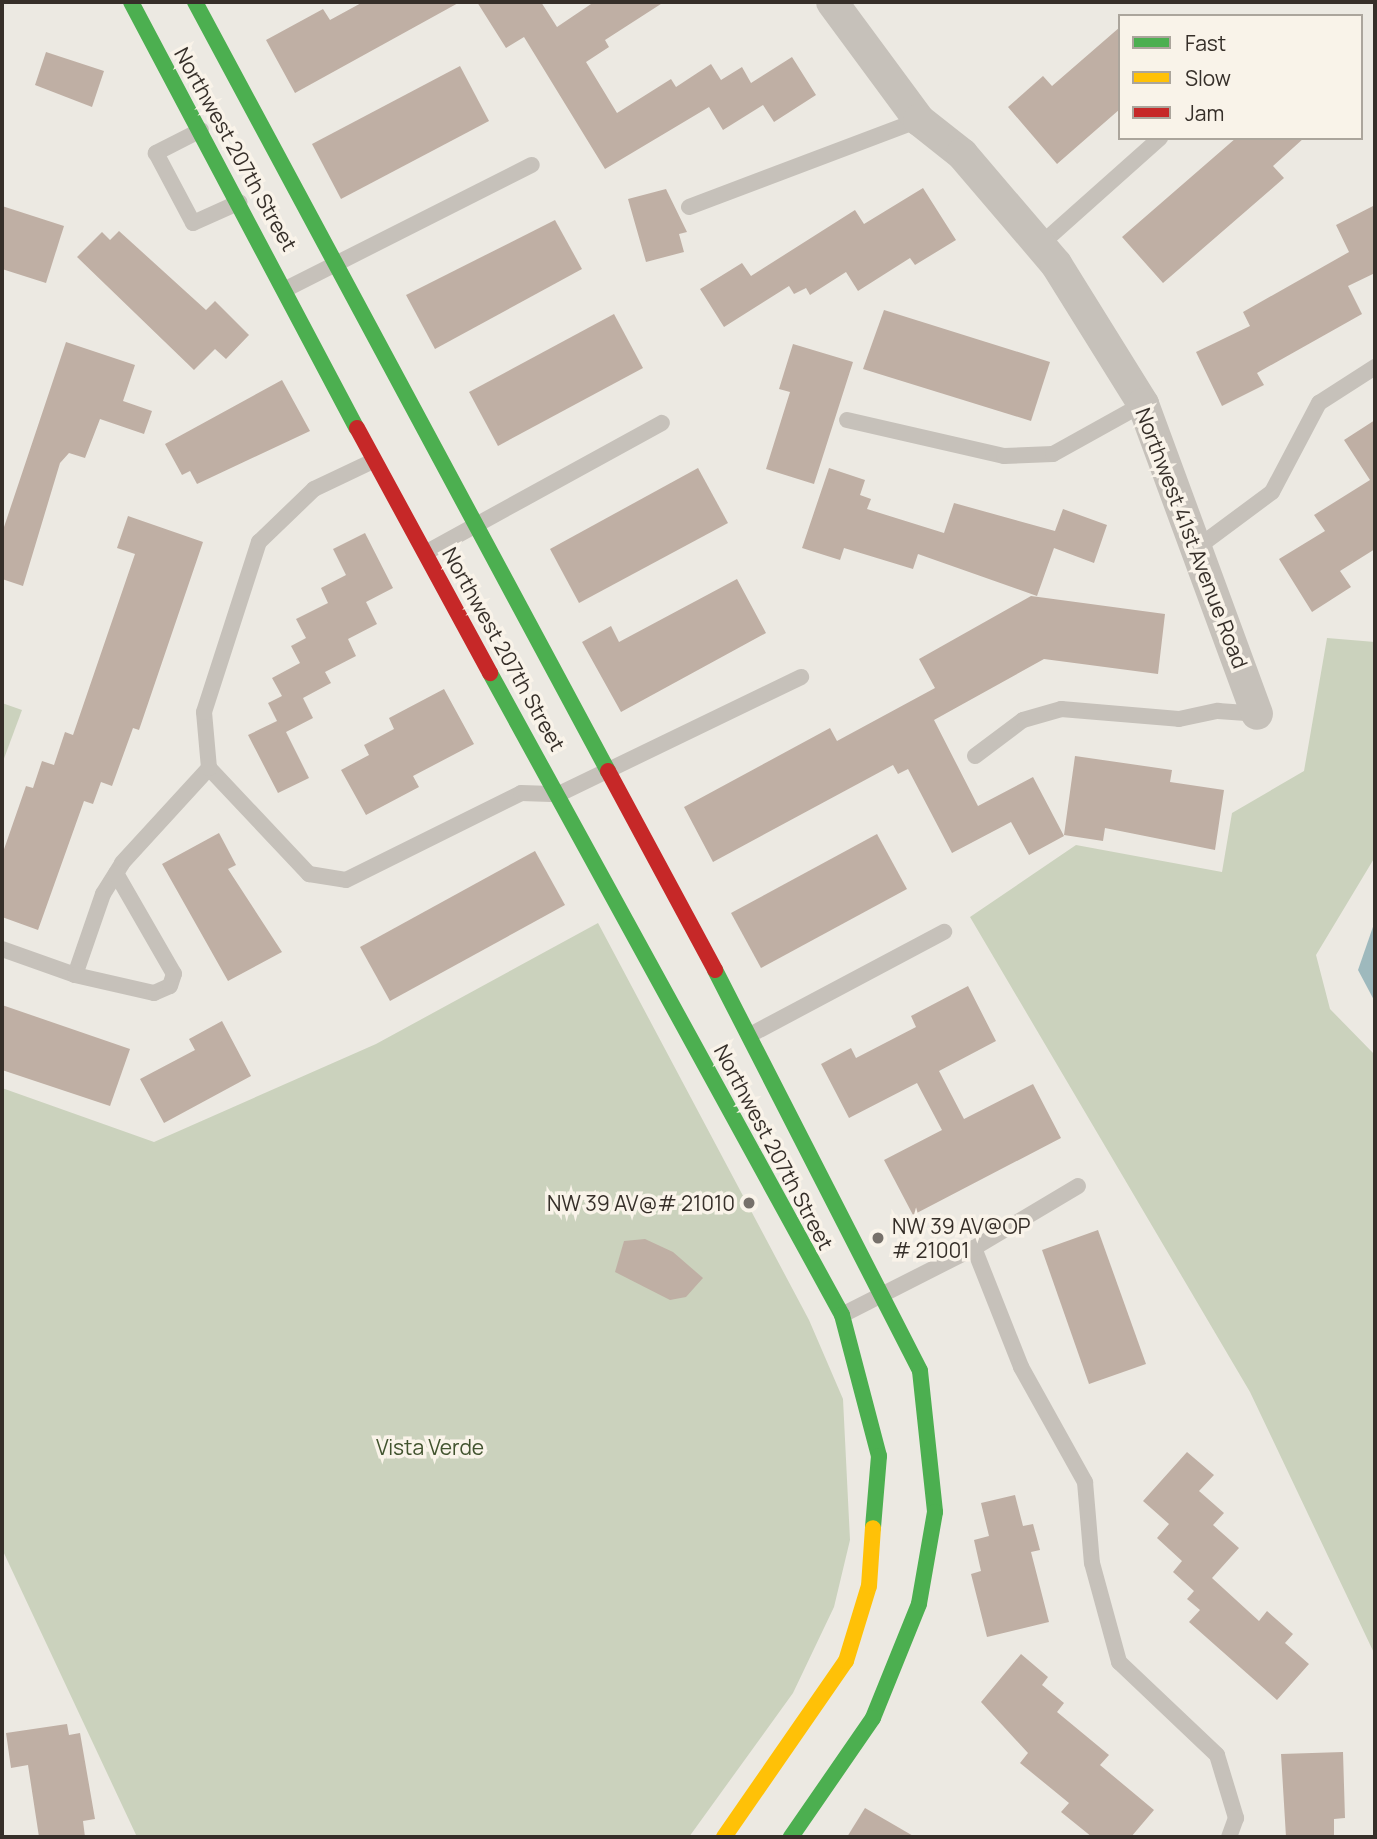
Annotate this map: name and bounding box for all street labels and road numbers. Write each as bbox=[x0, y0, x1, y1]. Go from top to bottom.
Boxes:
street label: Northwest 207th Street bbox=[169, 43, 303, 255]
street label: Northwest 41st Avenue Road bbox=[1131, 404, 1253, 672]
street label: Northwest 207th Street bbox=[437, 543, 571, 755]
street label: Northwest 207th Street bbox=[709, 1040, 839, 1254]

